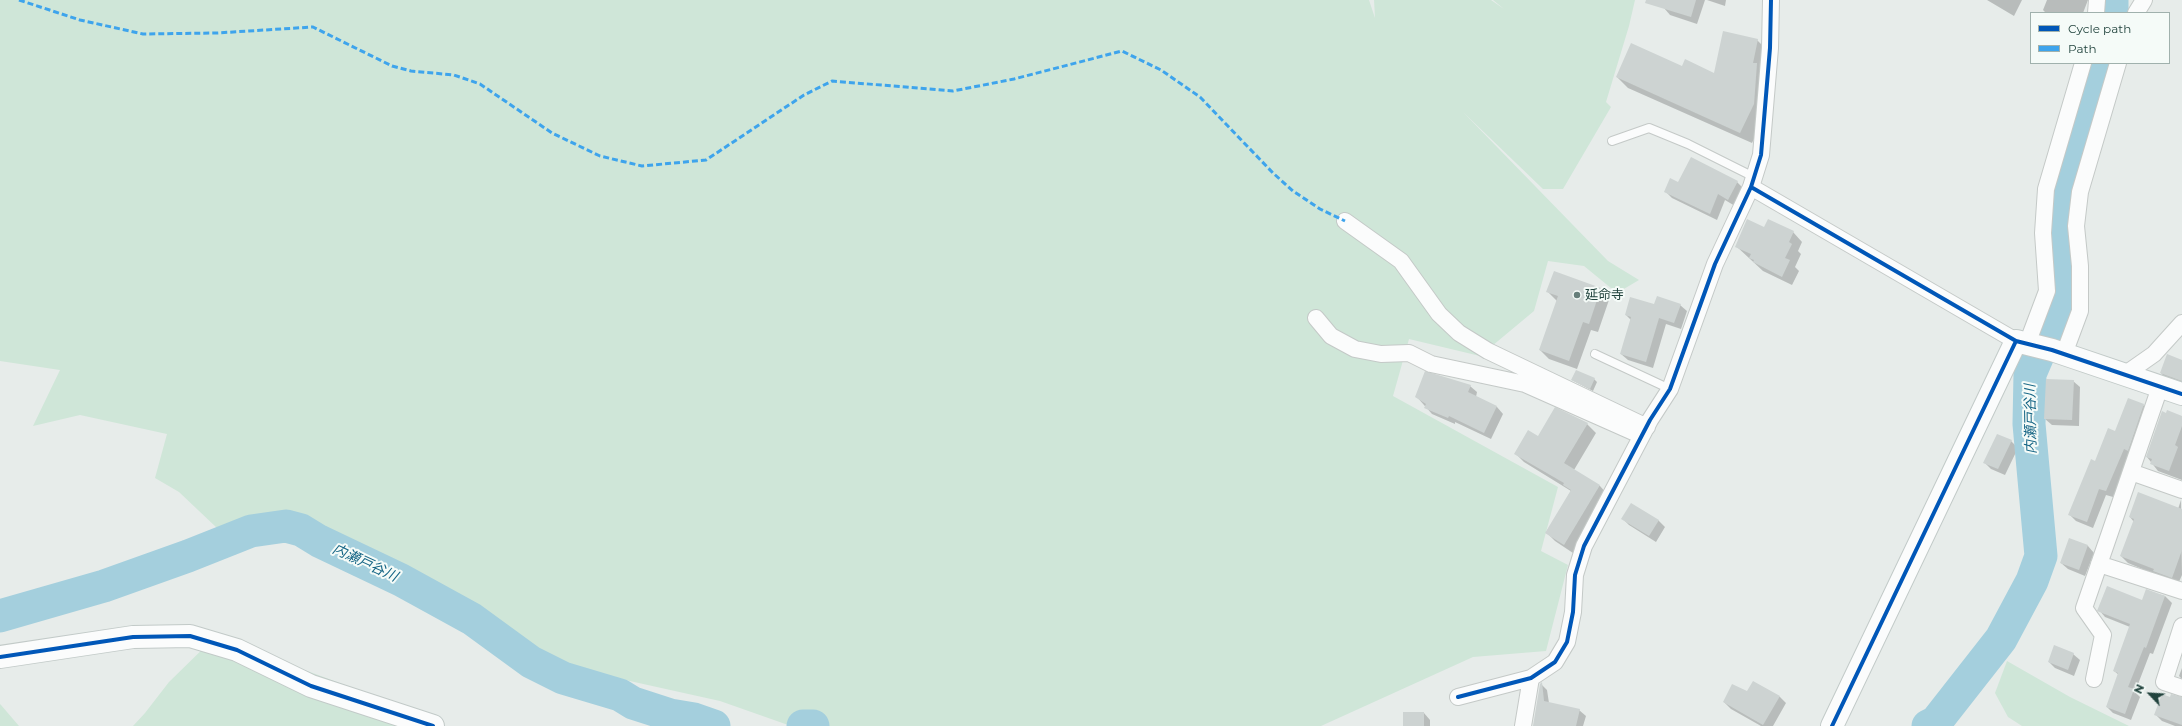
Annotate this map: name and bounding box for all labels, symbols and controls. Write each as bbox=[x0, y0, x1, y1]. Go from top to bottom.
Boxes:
legend bbox=[2030, 12, 2170, 64]
text: Cycle path bbox=[2068, 21, 2131, 36]
text: Path bbox=[2068, 41, 2097, 56]
place label: 延命寺 bbox=[1585, 287, 1624, 303]
marker: 延命寺 bbox=[1572, 290, 1582, 300]
water label: 内瀬戸谷川 bbox=[2022, 384, 2040, 454]
water label: 内瀬戸谷川 bbox=[330, 541, 400, 585]
north arrow bbox=[2130, 674, 2170, 714]
text: N bbox=[2131, 682, 2147, 696]

